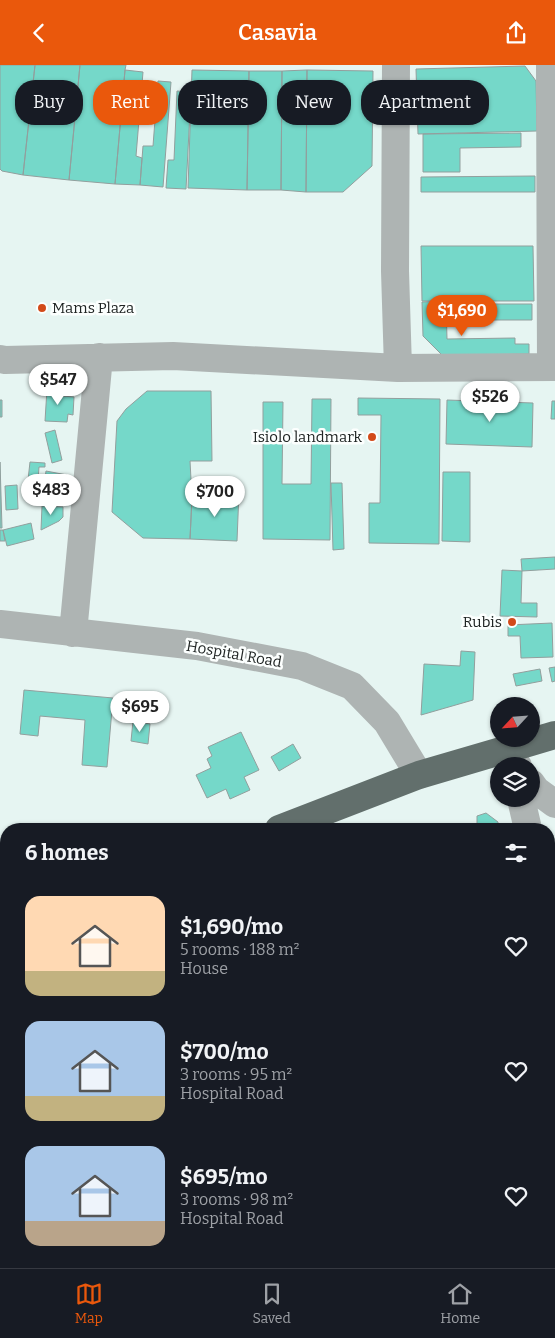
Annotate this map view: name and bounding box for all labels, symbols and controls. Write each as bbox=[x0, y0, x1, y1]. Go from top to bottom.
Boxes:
icon: back bbox=[25, 19, 53, 47]
text: Casavia bbox=[238, 19, 317, 46]
icon: share bbox=[502, 19, 530, 47]
chip: Buy bbox=[15, 80, 83, 125]
chip: Rent bbox=[93, 80, 168, 125]
chip: Filters bbox=[178, 80, 267, 125]
chip: New bbox=[277, 80, 351, 125]
chip: Apartment bbox=[361, 80, 489, 125]
pin: $1,690 bbox=[421, 295, 503, 337]
place label: Mams Plaza bbox=[52, 299, 134, 317]
text: $1,690 bbox=[437, 301, 487, 320]
marker: Mams Plaza bbox=[36, 302, 48, 314]
pin: $547 bbox=[28, 363, 88, 406]
text: $547 bbox=[40, 370, 76, 389]
pin: $526 bbox=[460, 381, 520, 423]
text: $526 bbox=[472, 387, 508, 406]
place label: Isiolo landmark bbox=[253, 428, 362, 446]
marker: Isiolo landmark bbox=[366, 431, 378, 443]
pin: $483 bbox=[21, 473, 81, 516]
pin: $700 bbox=[185, 475, 245, 518]
text: $483 bbox=[32, 480, 70, 499]
text: $700 bbox=[196, 482, 234, 501]
place label: Rubis bbox=[463, 613, 502, 631]
marker: Rubis bbox=[506, 616, 518, 628]
street label: Hospital Road bbox=[185, 637, 283, 671]
pin: $695 bbox=[110, 691, 170, 733]
text: $695 bbox=[121, 697, 159, 716]
north arrow bbox=[490, 697, 540, 747]
map controls bbox=[490, 697, 540, 807]
button: layers bbox=[490, 757, 540, 807]
icon: filters bbox=[502, 839, 530, 867]
text: 6 homes bbox=[25, 840, 109, 866]
text: $1,690/mo bbox=[180, 914, 283, 940]
icon: home bbox=[65, 916, 125, 976]
icon: heart bbox=[502, 932, 530, 960]
text: 5 rooms · 188 m² bbox=[180, 940, 299, 959]
text: House bbox=[180, 959, 228, 978]
text: $700/mo bbox=[180, 1039, 269, 1065]
icon: home bbox=[65, 1041, 125, 1101]
icon: heart bbox=[502, 1057, 530, 1085]
text: 3 rooms · 95 m² bbox=[180, 1065, 292, 1084]
text: Hospital Road bbox=[180, 1084, 283, 1103]
text: $695/mo bbox=[180, 1164, 268, 1190]
icon: home bbox=[65, 1166, 125, 1226]
icon: heart bbox=[502, 1182, 530, 1210]
text: 3 rooms · 98 m² bbox=[180, 1190, 293, 1209]
text: Hospital Road bbox=[180, 1209, 283, 1228]
tab: Map bbox=[75, 1280, 103, 1327]
tab: Saved bbox=[252, 1280, 291, 1327]
tab: Home bbox=[440, 1280, 480, 1327]

